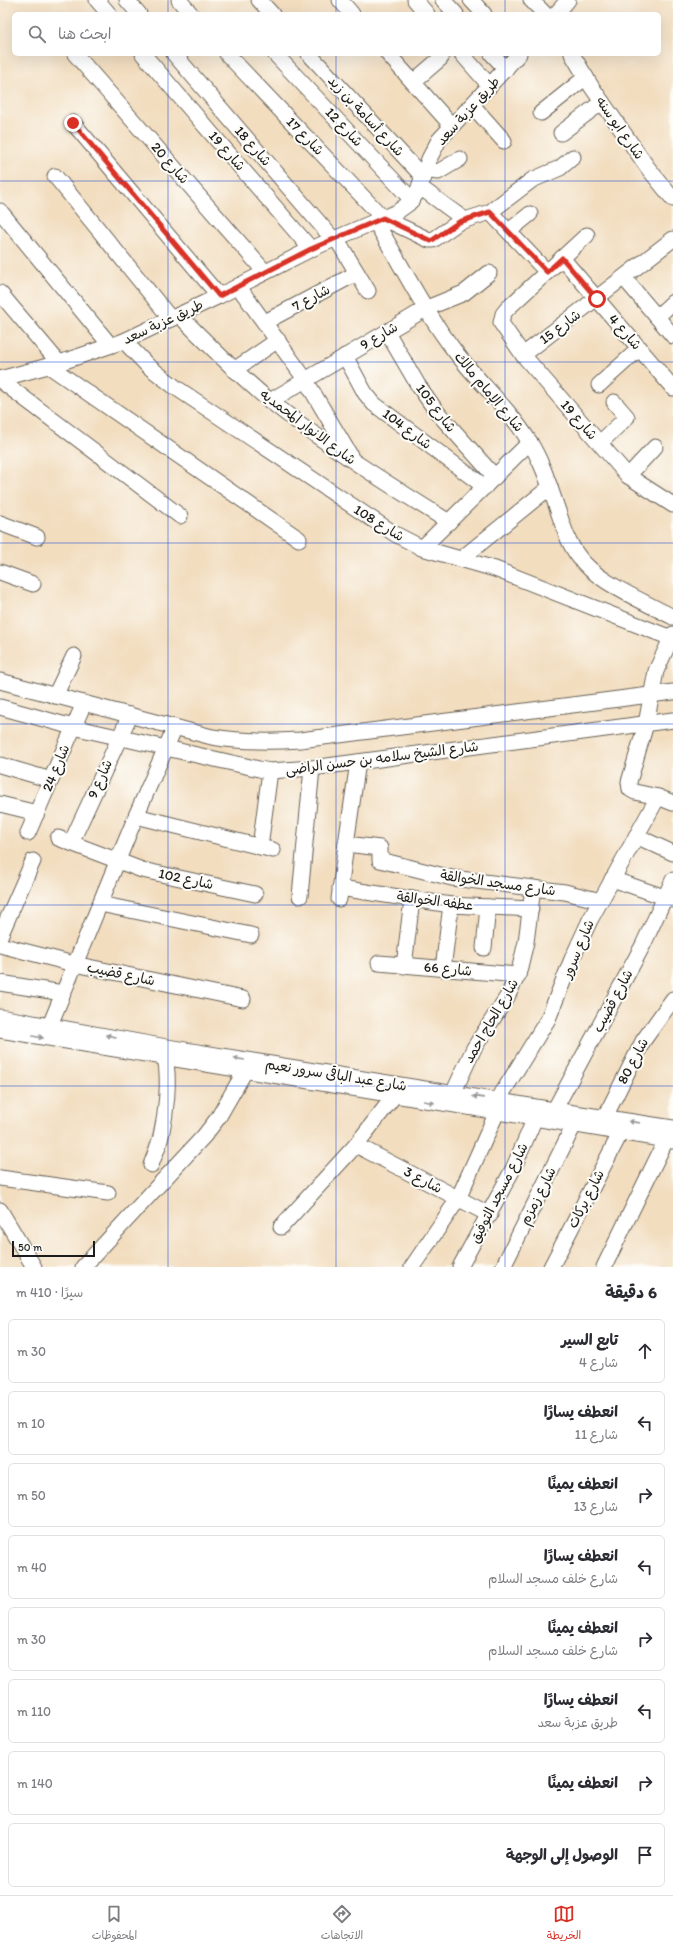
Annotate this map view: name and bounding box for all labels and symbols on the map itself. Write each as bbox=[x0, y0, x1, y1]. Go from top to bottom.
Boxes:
street label: شارع أسامة بن زيد bbox=[324, 72, 408, 161]
street label: طريق عزبة سعد bbox=[433, 73, 503, 149]
street label: شارع ابو سنه bbox=[591, 93, 648, 163]
street label: شارع 12 bbox=[321, 104, 366, 151]
street label: شارع 17 bbox=[282, 113, 327, 159]
route end bbox=[64, 114, 82, 132]
street label: شارع 18 bbox=[230, 122, 275, 170]
street label: شارع 19 bbox=[204, 128, 249, 175]
street label: شارع 20 bbox=[147, 139, 193, 188]
street label: شارع 7 bbox=[289, 281, 333, 316]
route start bbox=[588, 290, 606, 308]
street label: طريق عزبة سعد bbox=[120, 296, 206, 348]
street label: شارع 15 bbox=[536, 306, 585, 349]
street label: شارع 4 bbox=[604, 311, 645, 354]
street label: شارع 9 bbox=[357, 318, 401, 354]
street label: شارع الإمام مالك bbox=[449, 349, 527, 437]
street label: شارع 105 bbox=[412, 381, 460, 436]
street label: شارع الانوار المحمديه bbox=[256, 385, 359, 469]
street label: شارع 19 bbox=[556, 397, 601, 444]
street label: شارع 104 bbox=[379, 405, 435, 454]
street label: شارع 108 bbox=[350, 501, 407, 546]
street label: شارع الشيخ سلامه بن حسن الراضى bbox=[284, 738, 480, 779]
street label: شارع 24 bbox=[39, 742, 74, 794]
street label: شارع 9 bbox=[84, 757, 117, 801]
street label: شارع 102 bbox=[157, 865, 215, 894]
street label: شارع مسجد الخوالقة bbox=[439, 866, 557, 901]
street label: عطفه الخوالقة bbox=[396, 888, 474, 914]
street label: شارع سرور bbox=[558, 917, 599, 982]
street label: شارع 66 bbox=[423, 958, 473, 981]
street label: شارع قضيب bbox=[85, 959, 157, 990]
street label: شارع قضيب bbox=[589, 967, 638, 1036]
street label: شارع الحاج احمد bbox=[460, 976, 523, 1067]
one-way arrow bbox=[105, 1033, 118, 1039]
one-way arrow bbox=[32, 1034, 45, 1040]
street label: شارع 80 bbox=[614, 1035, 653, 1087]
one-way arrow bbox=[233, 1055, 246, 1061]
street label: شارع عبد الباقى سرور نعيم bbox=[264, 1055, 408, 1097]
one-way arrow bbox=[472, 1094, 484, 1100]
one-way arrow bbox=[423, 1099, 435, 1105]
one-way arrow bbox=[628, 1119, 640, 1125]
street label: شارع مسجد التوفيق bbox=[466, 1140, 533, 1246]
street label: شارع 3 bbox=[400, 1163, 445, 1198]
street label: شارع زمزم bbox=[516, 1164, 562, 1229]
street label: شارع بركات bbox=[564, 1167, 609, 1232]
scale bar bbox=[12, 1239, 95, 1258]

